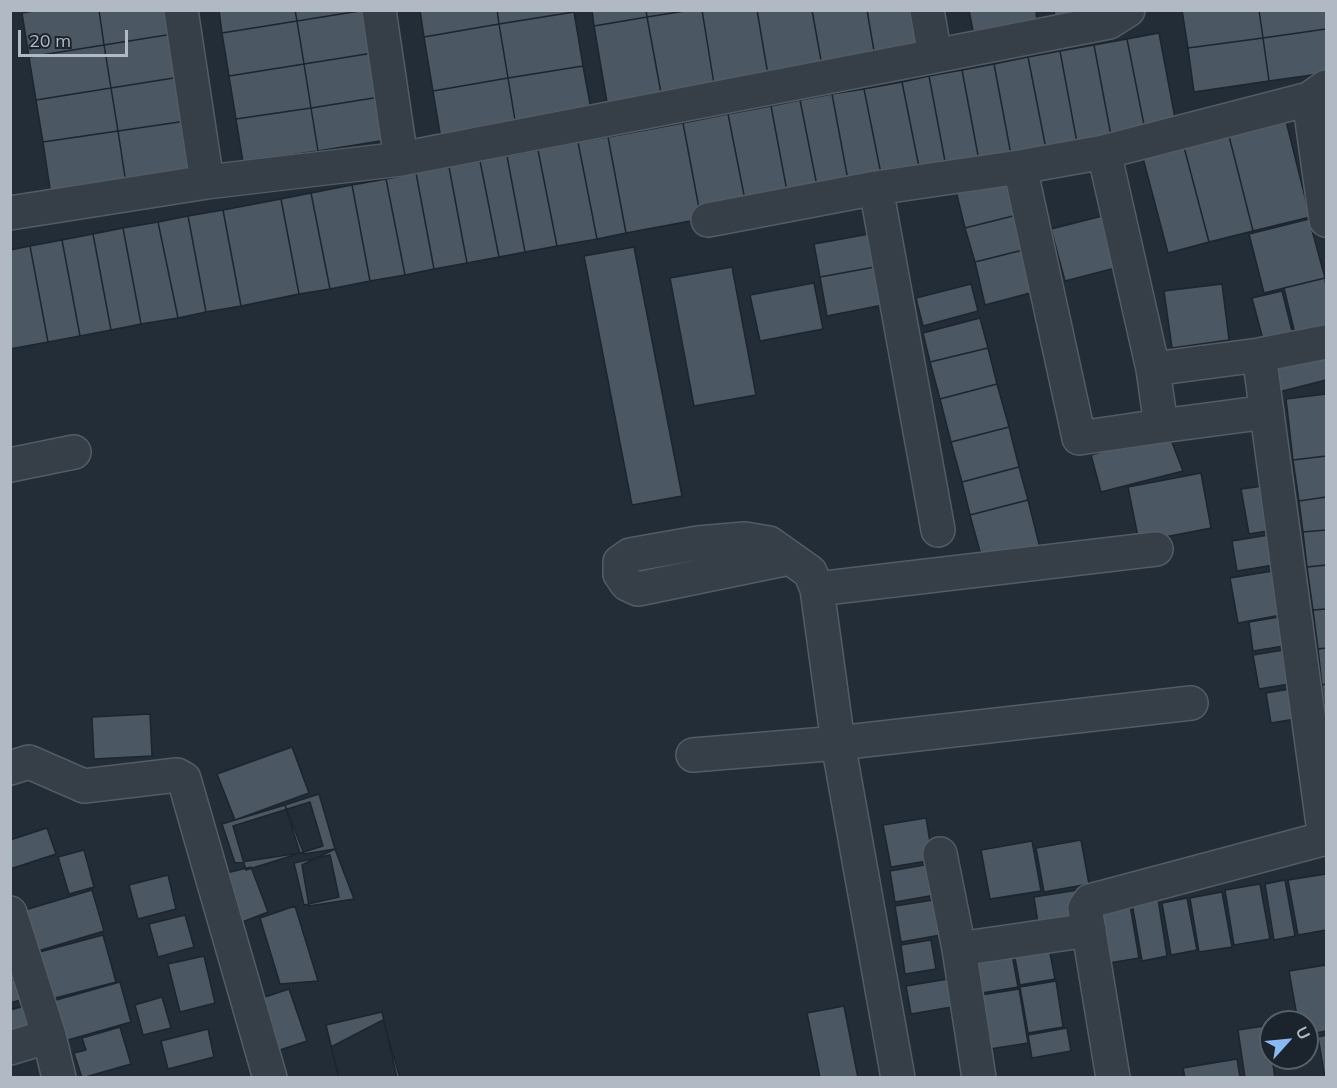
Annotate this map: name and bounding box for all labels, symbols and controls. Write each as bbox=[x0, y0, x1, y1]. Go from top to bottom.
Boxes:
scale bar bbox=[21, 18, 130, 56]
text: 20 m bbox=[29, 29, 71, 52]
north arrow bbox=[1259, 1010, 1319, 1070]
text: U bbox=[1292, 1023, 1315, 1043]

